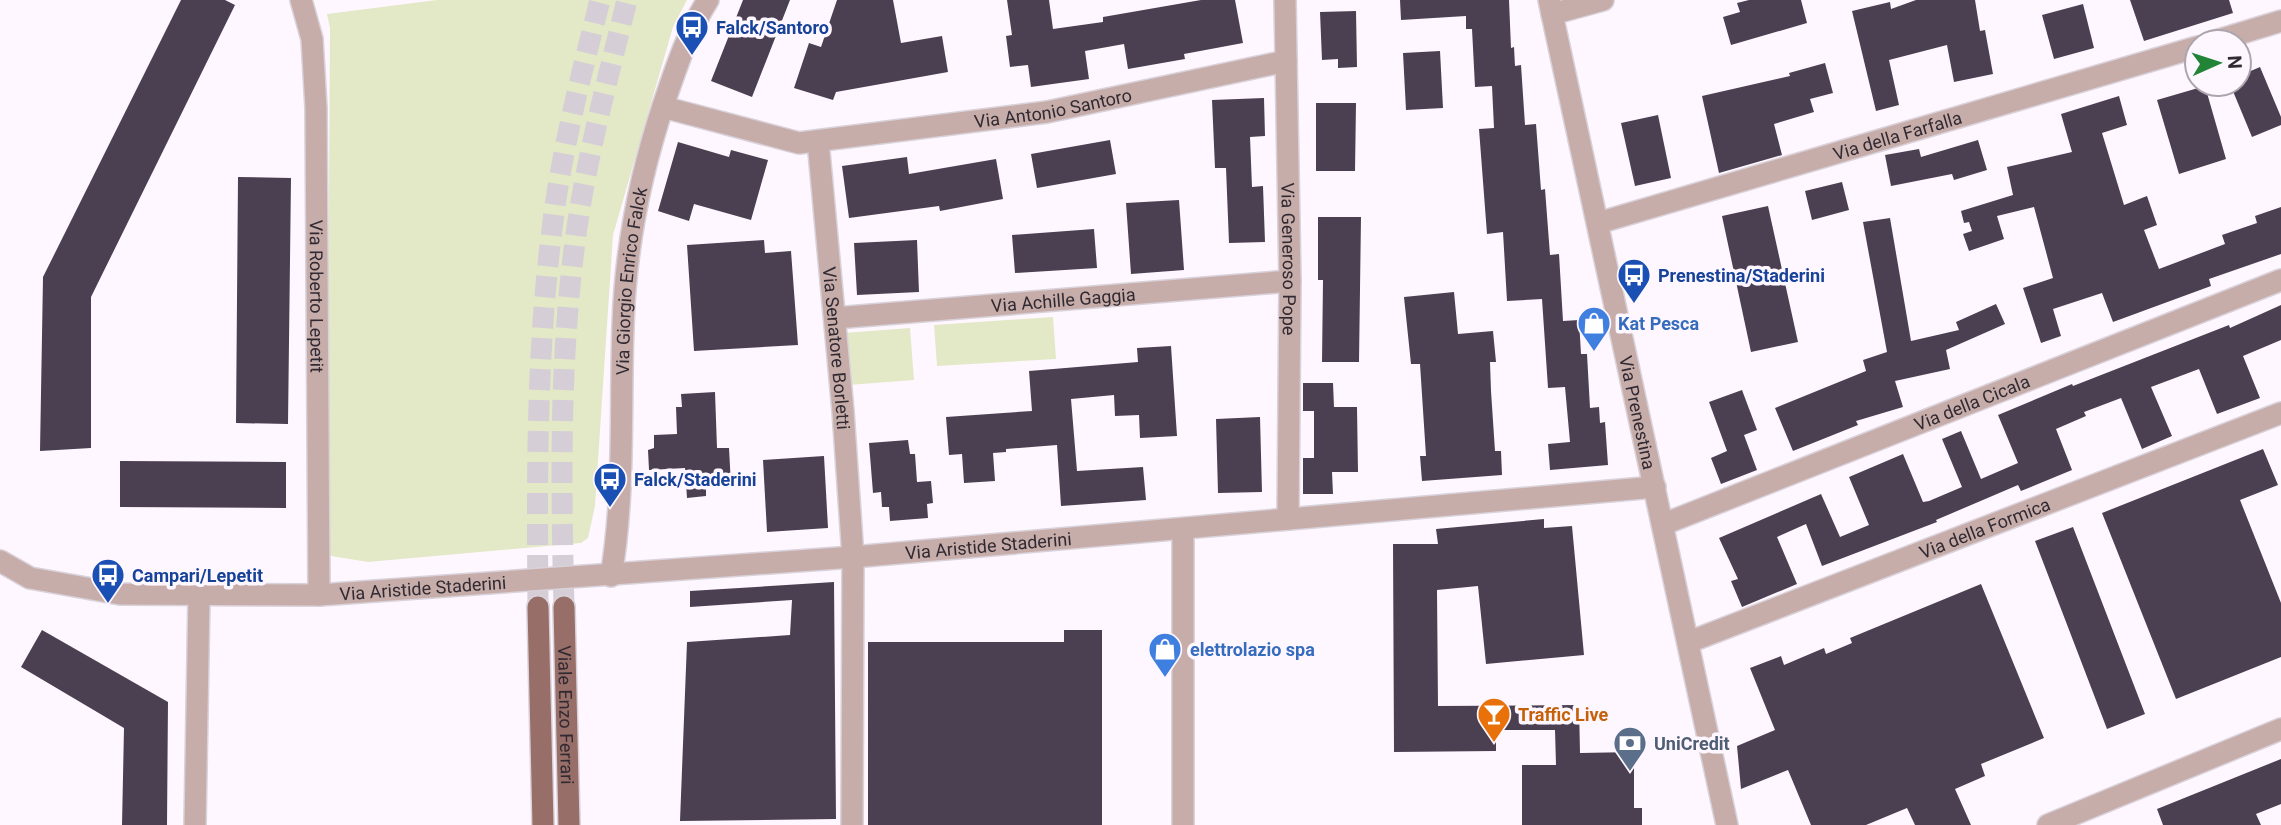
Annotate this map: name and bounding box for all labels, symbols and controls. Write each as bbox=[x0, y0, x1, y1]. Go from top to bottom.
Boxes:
bus stop icon: Falck/Santoro bbox=[673, 8, 711, 57]
place label: Falck/Santoro bbox=[716, 17, 829, 38]
north arrow bbox=[2183, 28, 2253, 98]
text: N bbox=[2223, 55, 2246, 69]
street label: Via Antonio Santoro bbox=[973, 84, 1133, 132]
street label: Via della Farfalla bbox=[1830, 106, 1964, 164]
street label: Via Generoso Pope bbox=[1278, 182, 1301, 335]
street label: Via Giorgio Enrico Falck bbox=[611, 184, 651, 375]
street label: Via Roberto Lepetit bbox=[306, 220, 328, 373]
bus stop icon: Prenestina/Staderini bbox=[1615, 256, 1653, 305]
place label: Prenestina/Staderini bbox=[1658, 265, 1825, 286]
street label: Via Senatore Borletti bbox=[819, 266, 855, 430]
street label: Via Achille Gaggia bbox=[990, 283, 1136, 316]
shop icon: Kat Pesca bbox=[1575, 304, 1613, 353]
place label: Kat Pesca bbox=[1618, 313, 1699, 334]
street label: Via Prenestina bbox=[1616, 354, 1660, 471]
street label: Via della Cicala bbox=[1911, 370, 2033, 435]
bus stop icon: Falck/Staderini bbox=[591, 460, 629, 509]
place label: Falck/Staderini bbox=[634, 469, 757, 490]
street label: Via della Formica bbox=[1916, 493, 2053, 562]
street label: Via Aristide Staderini bbox=[904, 527, 1072, 563]
bus stop icon: Campari/Lepetit bbox=[89, 556, 127, 605]
place label: Campari/Lepetit bbox=[132, 565, 263, 586]
street label: Via Aristide Staderini bbox=[339, 571, 507, 604]
shop icon: elettrolazio spa bbox=[1146, 630, 1184, 679]
place label: elettrolazio spa bbox=[1190, 639, 1315, 660]
street label: Viale Enzo Ferrari bbox=[554, 645, 579, 785]
bar icon: Traffic Live bbox=[1475, 695, 1513, 744]
place label: Traffic Live bbox=[1518, 704, 1609, 725]
bank icon: UniCredit bbox=[1611, 724, 1649, 773]
place label: UniCredit bbox=[1654, 733, 1730, 754]

